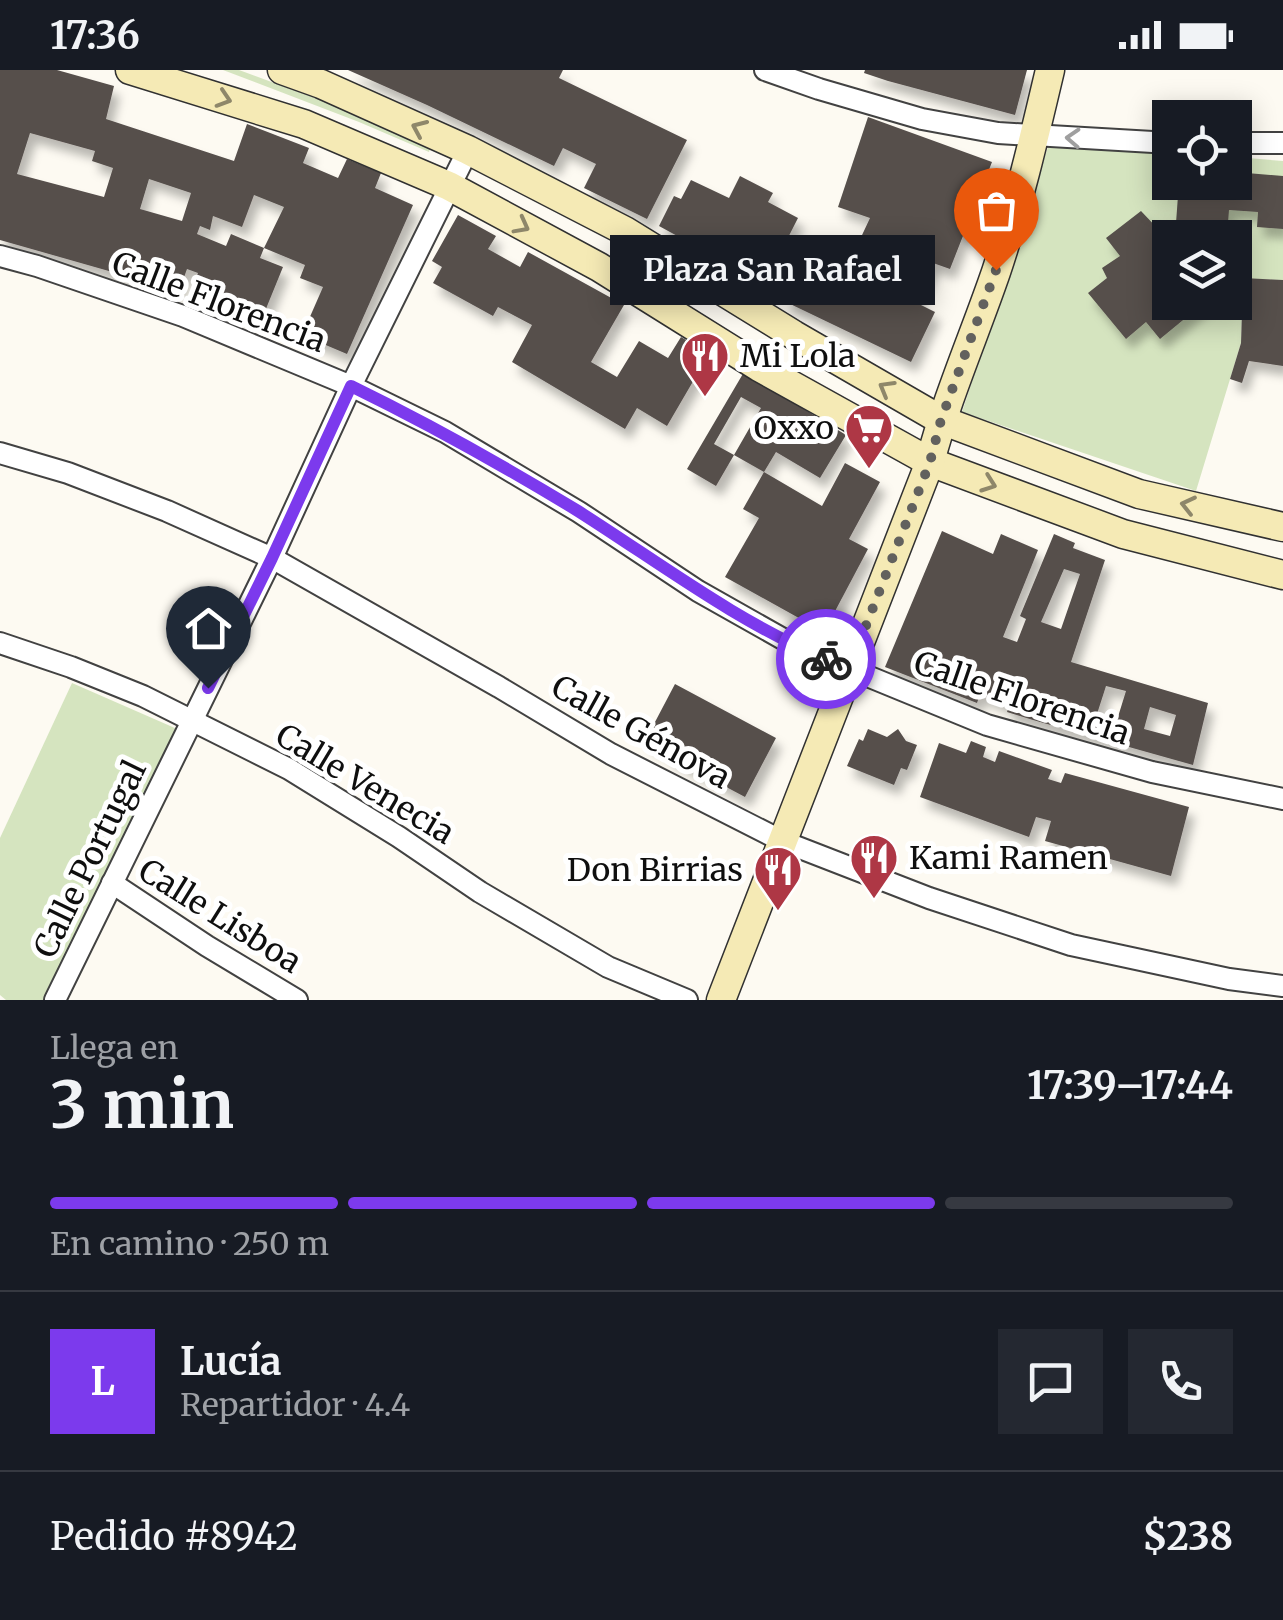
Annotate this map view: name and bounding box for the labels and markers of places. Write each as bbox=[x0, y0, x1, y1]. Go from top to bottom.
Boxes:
pin bbox=[954, 168, 1039, 271]
callout: Plaza San Rafael bbox=[611, 235, 936, 305]
restaurant icon: Mi Lola bbox=[679, 330, 731, 398]
place label: Mi Lola bbox=[740, 336, 855, 376]
supermarket icon: Oxxo bbox=[843, 402, 895, 470]
place label: Oxxo bbox=[754, 408, 834, 448]
pin bbox=[166, 586, 251, 689]
restaurant icon: Kami Ramen bbox=[848, 832, 900, 900]
place label: Kami Ramen bbox=[909, 838, 1108, 878]
restaurant icon: Don Birrias bbox=[752, 844, 804, 912]
place label: Don Birrias bbox=[567, 850, 743, 890]

